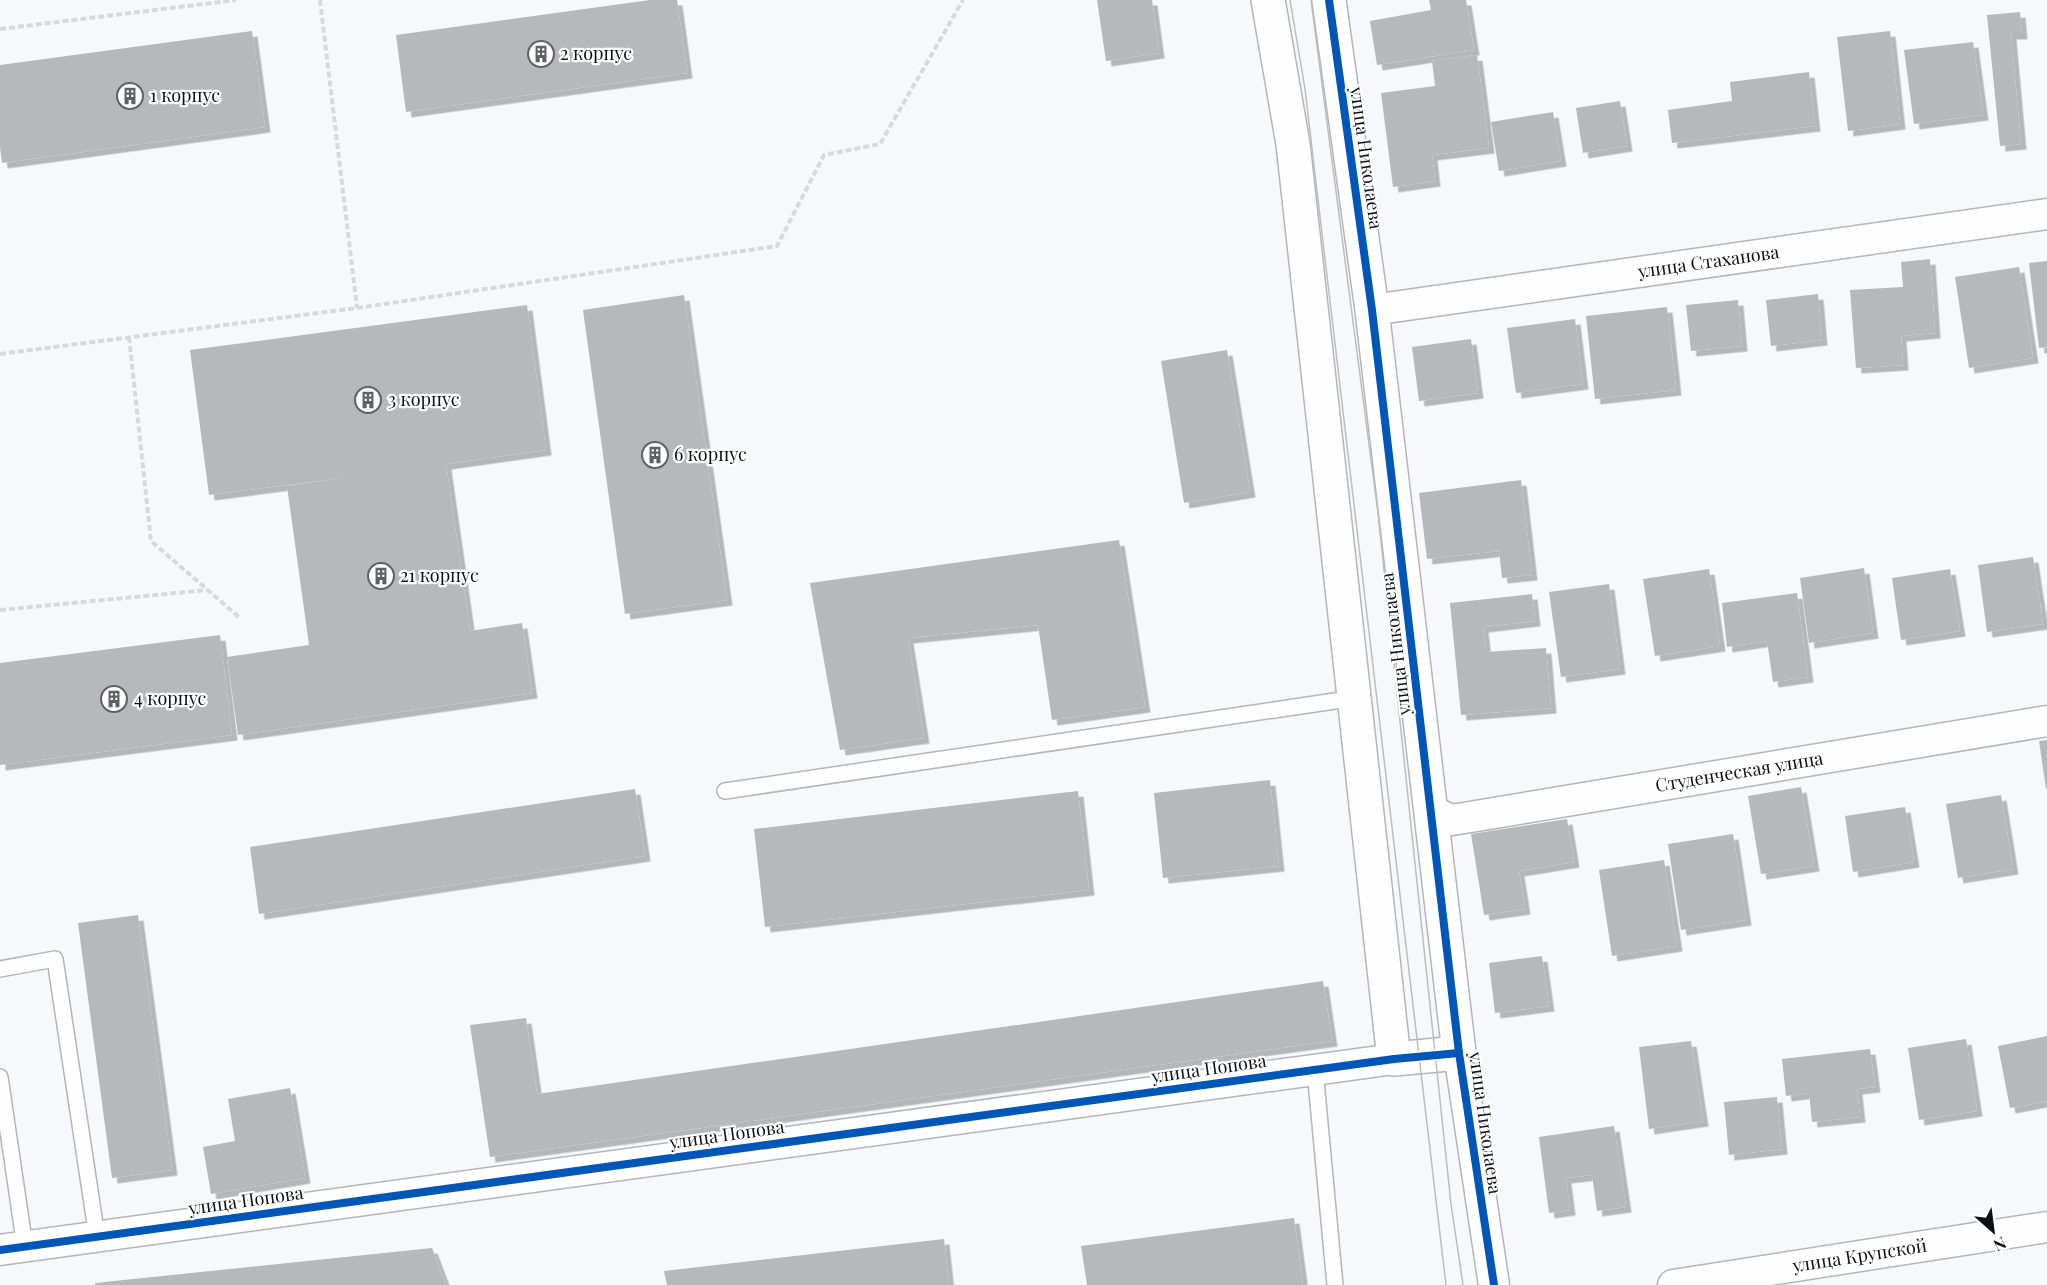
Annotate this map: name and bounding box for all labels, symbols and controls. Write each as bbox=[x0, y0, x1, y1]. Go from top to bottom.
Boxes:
building icon: 2 корпус bbox=[526, 39, 556, 69]
place label: 2 корпус bbox=[560, 41, 632, 65]
building icon: 1 корпус bbox=[115, 81, 145, 111]
place label: 1 корпус bbox=[150, 83, 220, 107]
street label: улица Николаева bbox=[1345, 84, 1389, 231]
street label: улица Стаханова bbox=[1635, 239, 1781, 283]
building icon: 3 корпус bbox=[353, 385, 383, 415]
place label: 3 корпус bbox=[388, 387, 460, 411]
building icon: 6 корпус bbox=[640, 440, 670, 470]
place label: 6 корпус bbox=[674, 442, 747, 466]
building icon: 21 корпус bbox=[366, 561, 396, 591]
place label: 21 корпус bbox=[400, 563, 479, 587]
street label: улица Николаева bbox=[1374, 571, 1416, 718]
building icon: 4 корпус bbox=[99, 684, 129, 714]
place label: 4 корпус bbox=[134, 686, 207, 710]
street label: Студенческая улица bbox=[1653, 745, 1825, 797]
street label: улица Попова bbox=[1149, 1048, 1268, 1088]
street label: улица Николаева bbox=[1464, 1049, 1508, 1196]
street label: улица Попова bbox=[667, 1114, 786, 1154]
street label: улица Попова bbox=[186, 1180, 305, 1220]
north arrow bbox=[1963, 1201, 2023, 1261]
street label: улица Крупской bbox=[1790, 1233, 1928, 1277]
text: N bbox=[1990, 1233, 2010, 1257]

